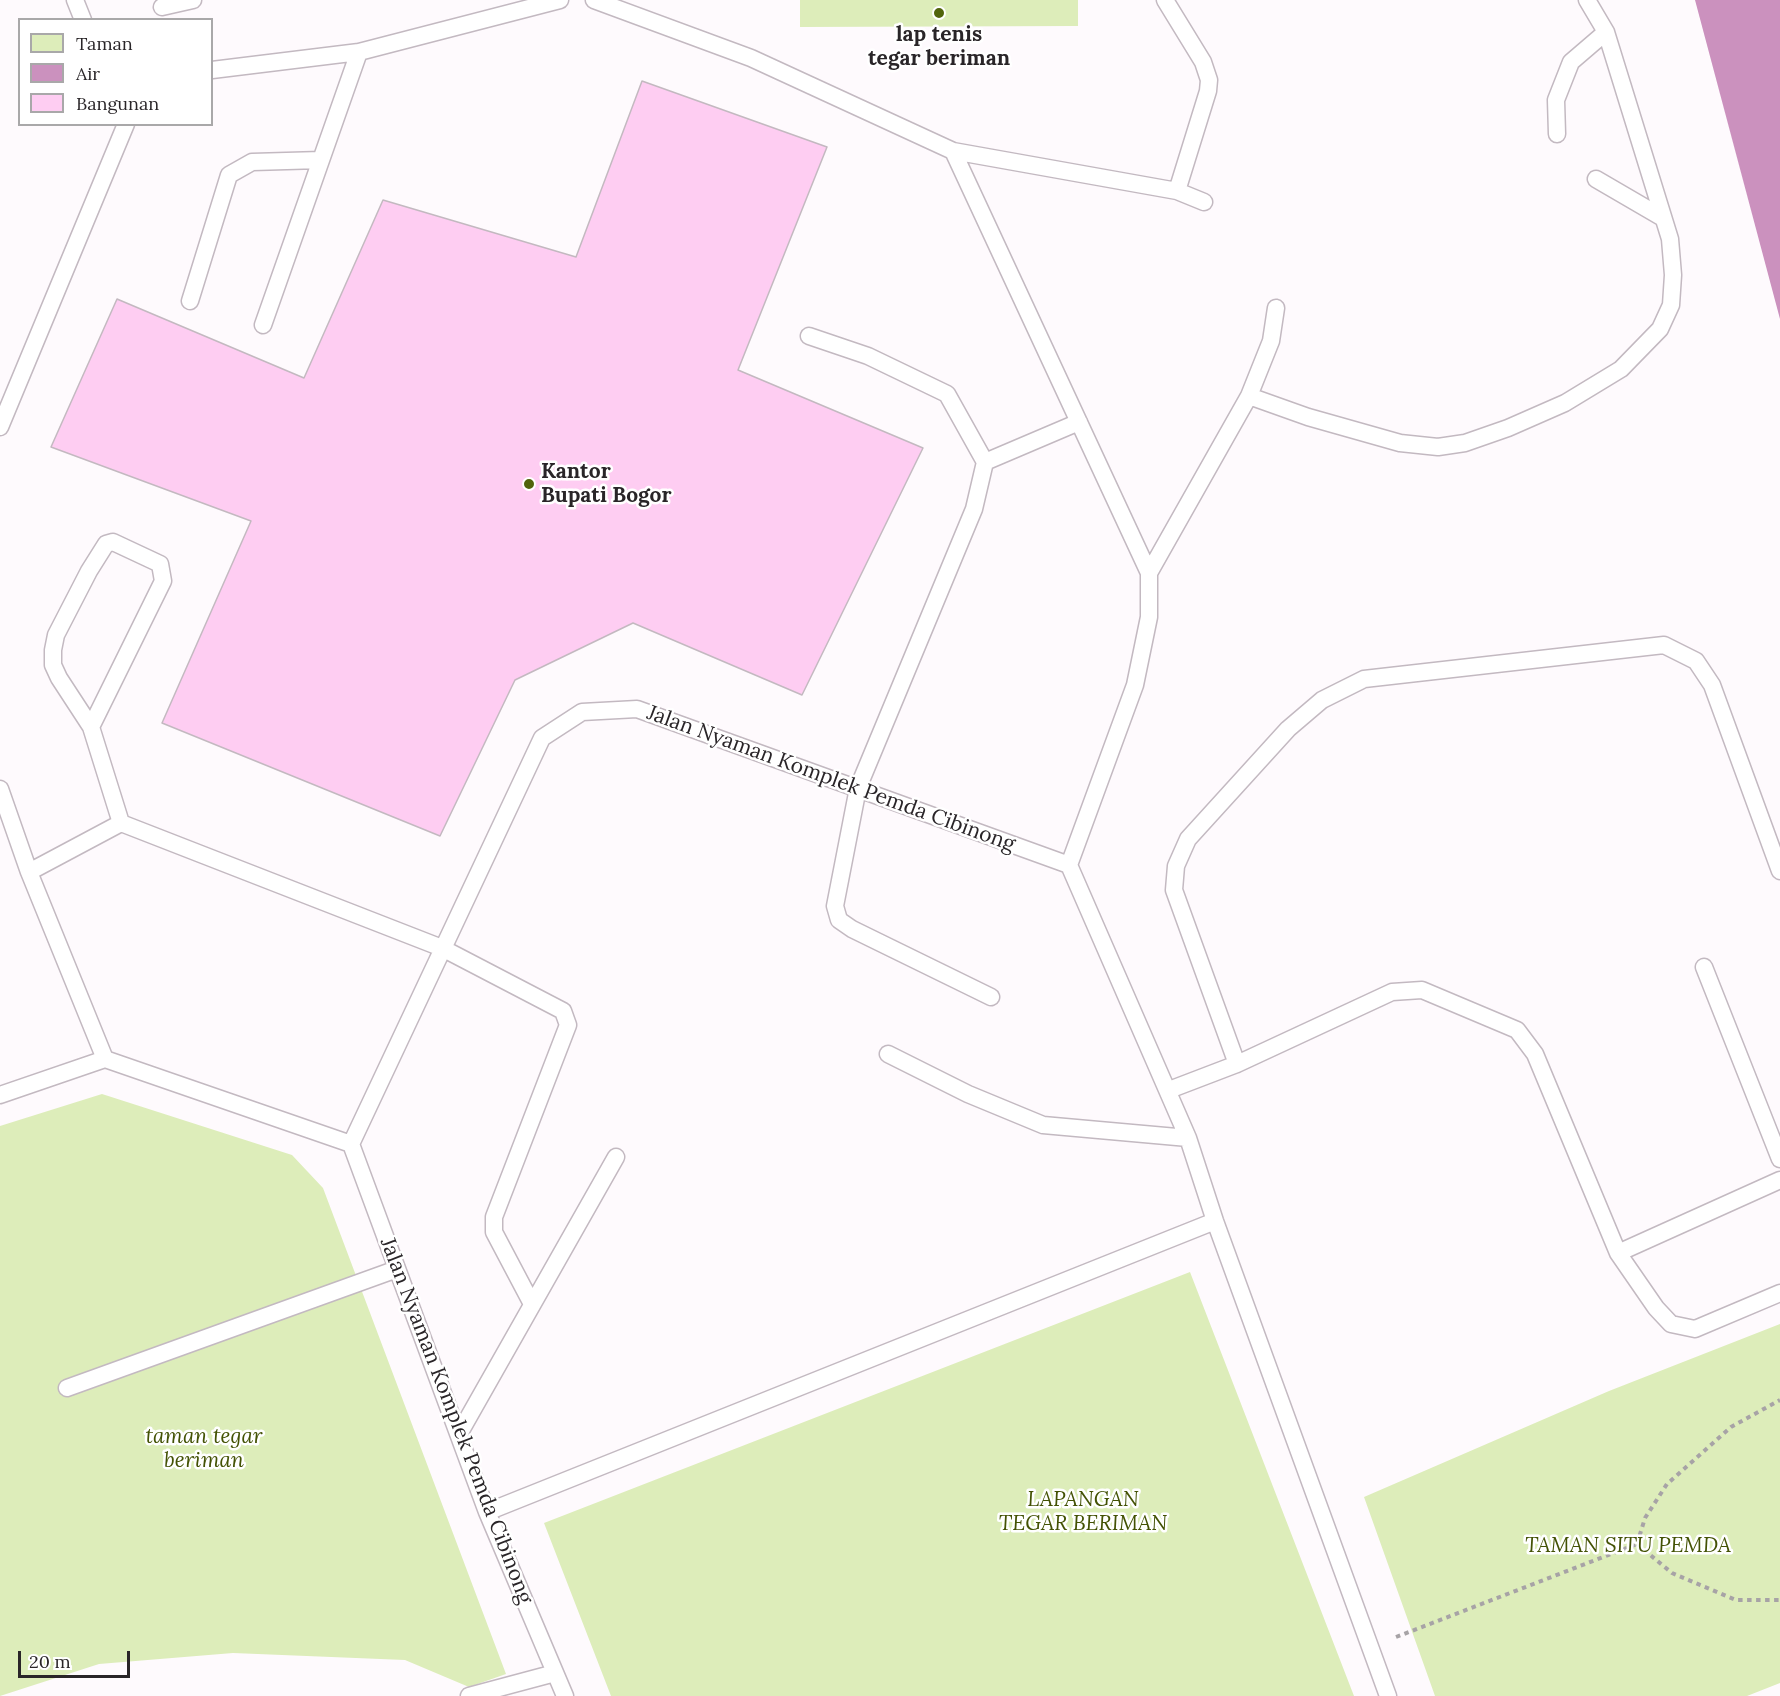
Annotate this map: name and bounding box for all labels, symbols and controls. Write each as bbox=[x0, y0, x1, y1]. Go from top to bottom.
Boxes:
marker: lap tenis tegar beriman bbox=[932, 6, 946, 20]
legend bbox=[18, 18, 213, 126]
place label: lap tenis tegar beriman bbox=[868, 22, 1010, 72]
text: Taman bbox=[76, 32, 133, 55]
text: Air bbox=[76, 62, 100, 85]
text: Bangunan bbox=[76, 92, 159, 115]
place label: Kantor Bupati Bogor bbox=[541, 459, 672, 509]
marker: Kantor Bupati Bogor bbox=[522, 477, 536, 491]
street label: Jalan Nyaman Komplek Pemda Cibinong bbox=[643, 700, 1019, 858]
street label: Jalan Nyaman Komplek Pemda Cibinong bbox=[374, 1234, 538, 1608]
park label: taman tegar beriman bbox=[145, 1424, 263, 1474]
park label: LAPANGAN TEGAR BERIMAN bbox=[999, 1487, 1167, 1537]
park label: TAMAN SITU PEMDA bbox=[1525, 1533, 1731, 1559]
scale bar bbox=[21, 1639, 134, 1677]
text: 20 m bbox=[29, 1650, 71, 1673]

